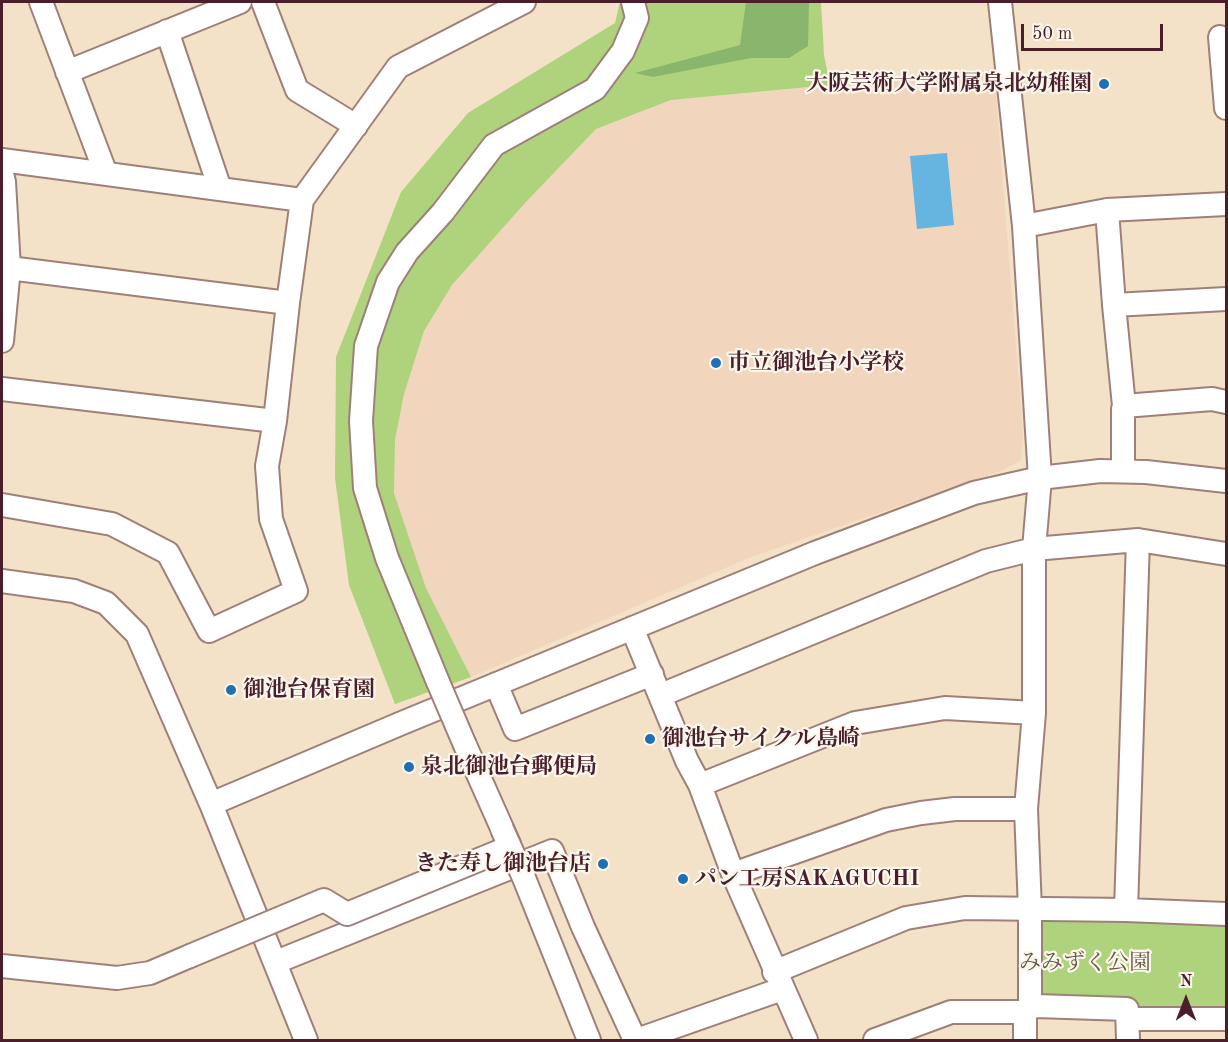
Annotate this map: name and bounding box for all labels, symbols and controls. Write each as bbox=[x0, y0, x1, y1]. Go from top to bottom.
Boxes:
scale bar bbox=[1024, 12, 1166, 50]
text: 50 m bbox=[1032, 25, 1072, 43]
place label: 大阪芸術大学附属泉北幼稚園 bbox=[806, 71, 1092, 97]
marker: 大阪芸術大学附属泉北幼稚園 bbox=[1097, 77, 1111, 91]
place label: 市立御池台小学校 bbox=[728, 350, 904, 376]
marker: 市立御池台小学校 bbox=[709, 356, 723, 370]
place label: 御池台保育園 bbox=[243, 677, 375, 703]
marker: 御池台保育園 bbox=[224, 683, 238, 697]
place label: 御池台サイクル島崎 bbox=[662, 726, 860, 752]
marker: 御池台サイクル島崎 bbox=[643, 732, 657, 746]
place label: 泉北御池台郵便局 bbox=[421, 754, 597, 780]
marker: 泉北御池台郵便局 bbox=[402, 760, 416, 774]
place label: きた寿し御池台店 bbox=[415, 851, 591, 877]
marker: きた寿し御池台店 bbox=[596, 857, 610, 871]
place label: パン工房SAKAGUCHI bbox=[695, 866, 919, 892]
marker: パン工房SAKAGUCHI bbox=[676, 872, 690, 886]
park label: みみずく公園 bbox=[1019, 950, 1151, 976]
north arrow bbox=[1156, 970, 1216, 1030]
text: N bbox=[1180, 974, 1192, 990]

